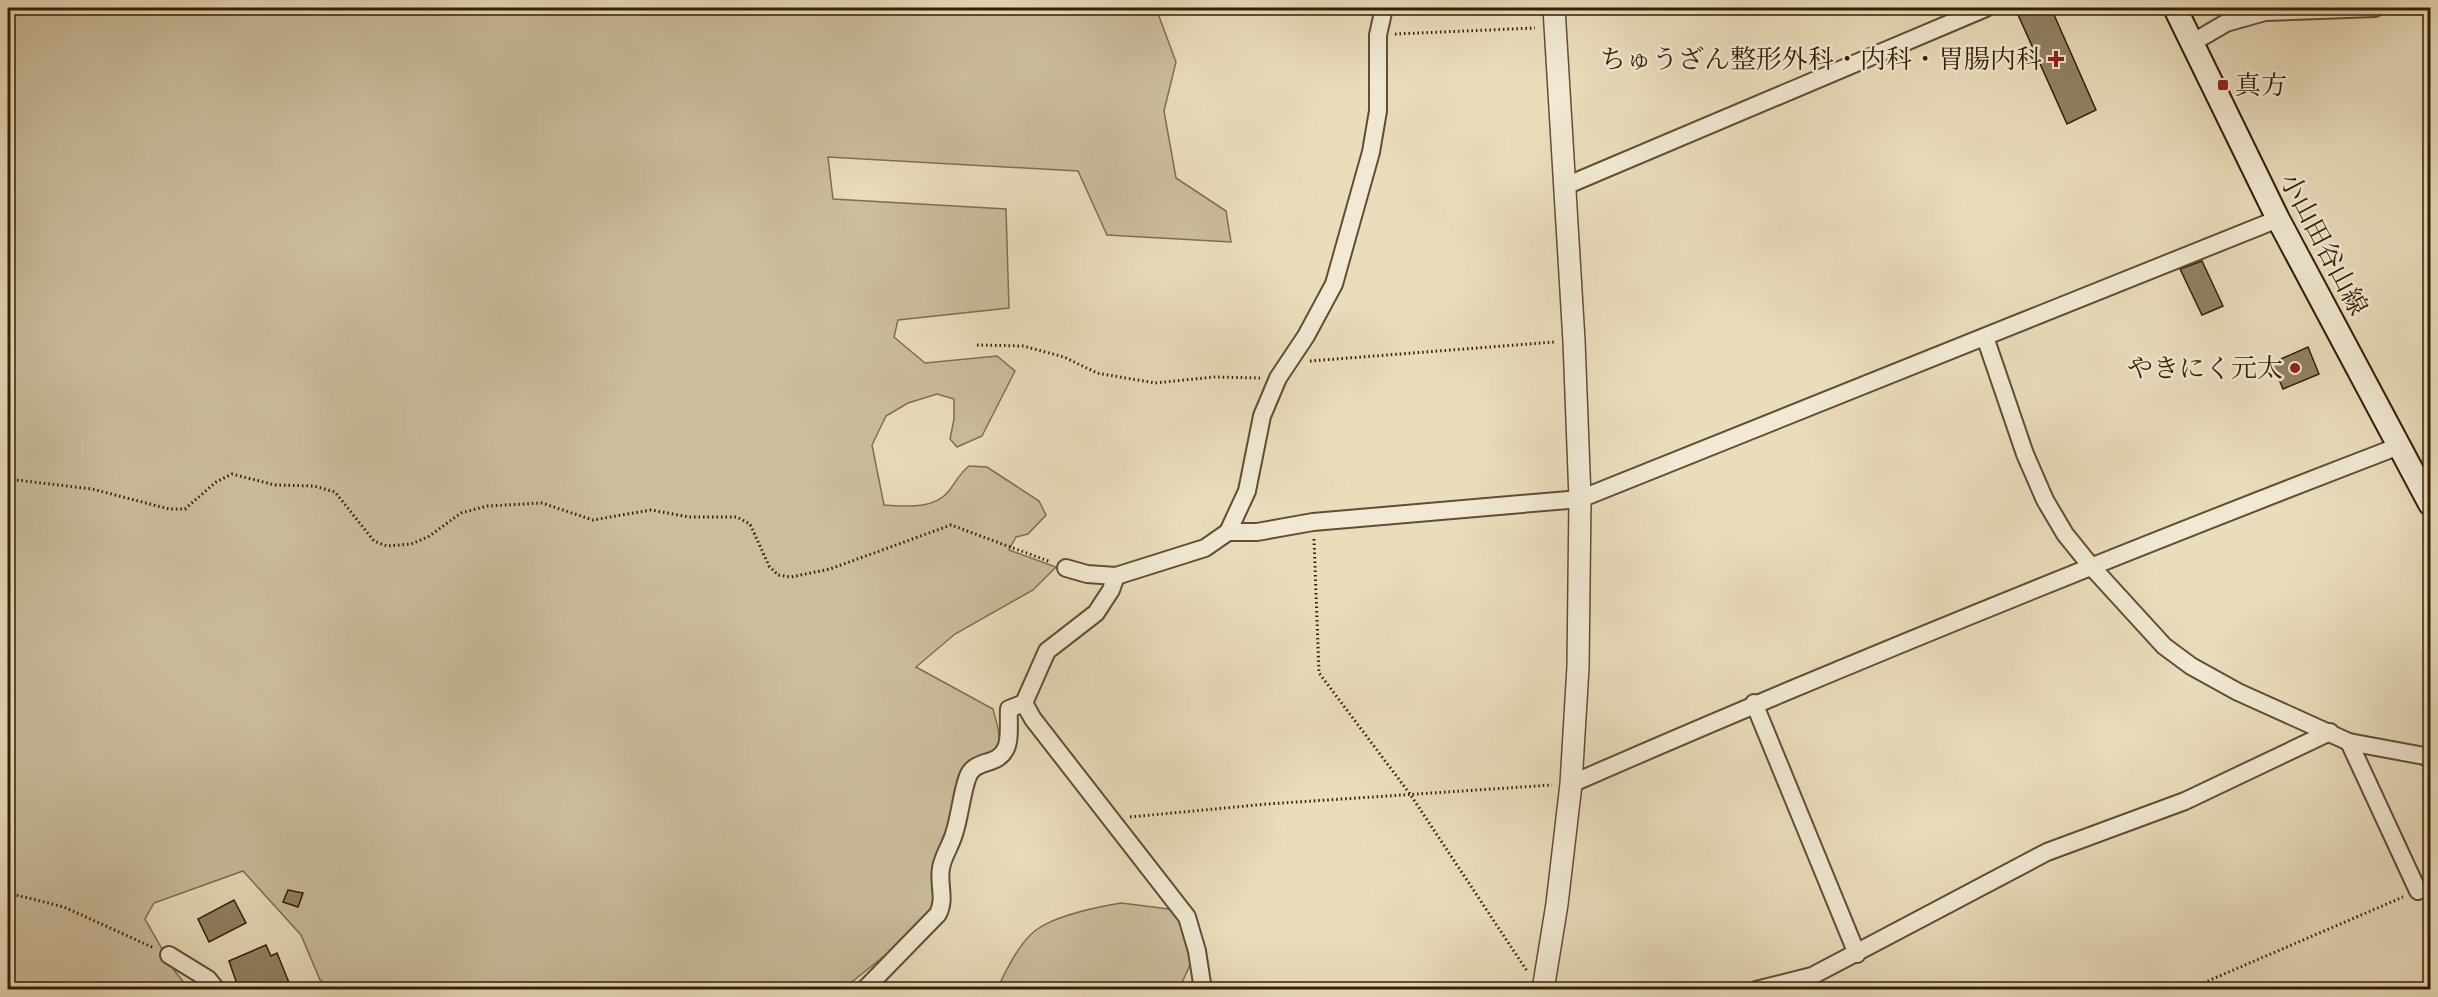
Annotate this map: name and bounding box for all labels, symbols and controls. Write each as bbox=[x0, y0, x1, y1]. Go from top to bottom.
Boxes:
place label: ちゅうざん整形外科・内科・胃腸内科 bbox=[1600, 44, 2042, 76]
marker: ちゅうざん整形外科・内科・胃腸内科 bbox=[2047, 50, 2065, 68]
place label: 真方 bbox=[2235, 70, 2287, 102]
marker: 真方 bbox=[2216, 78, 2230, 92]
street label: 小山田谷山線 bbox=[2272, 168, 2374, 321]
place label: やきにく元太 bbox=[2127, 353, 2283, 385]
marker: やきにく元太 bbox=[2288, 361, 2302, 375]

